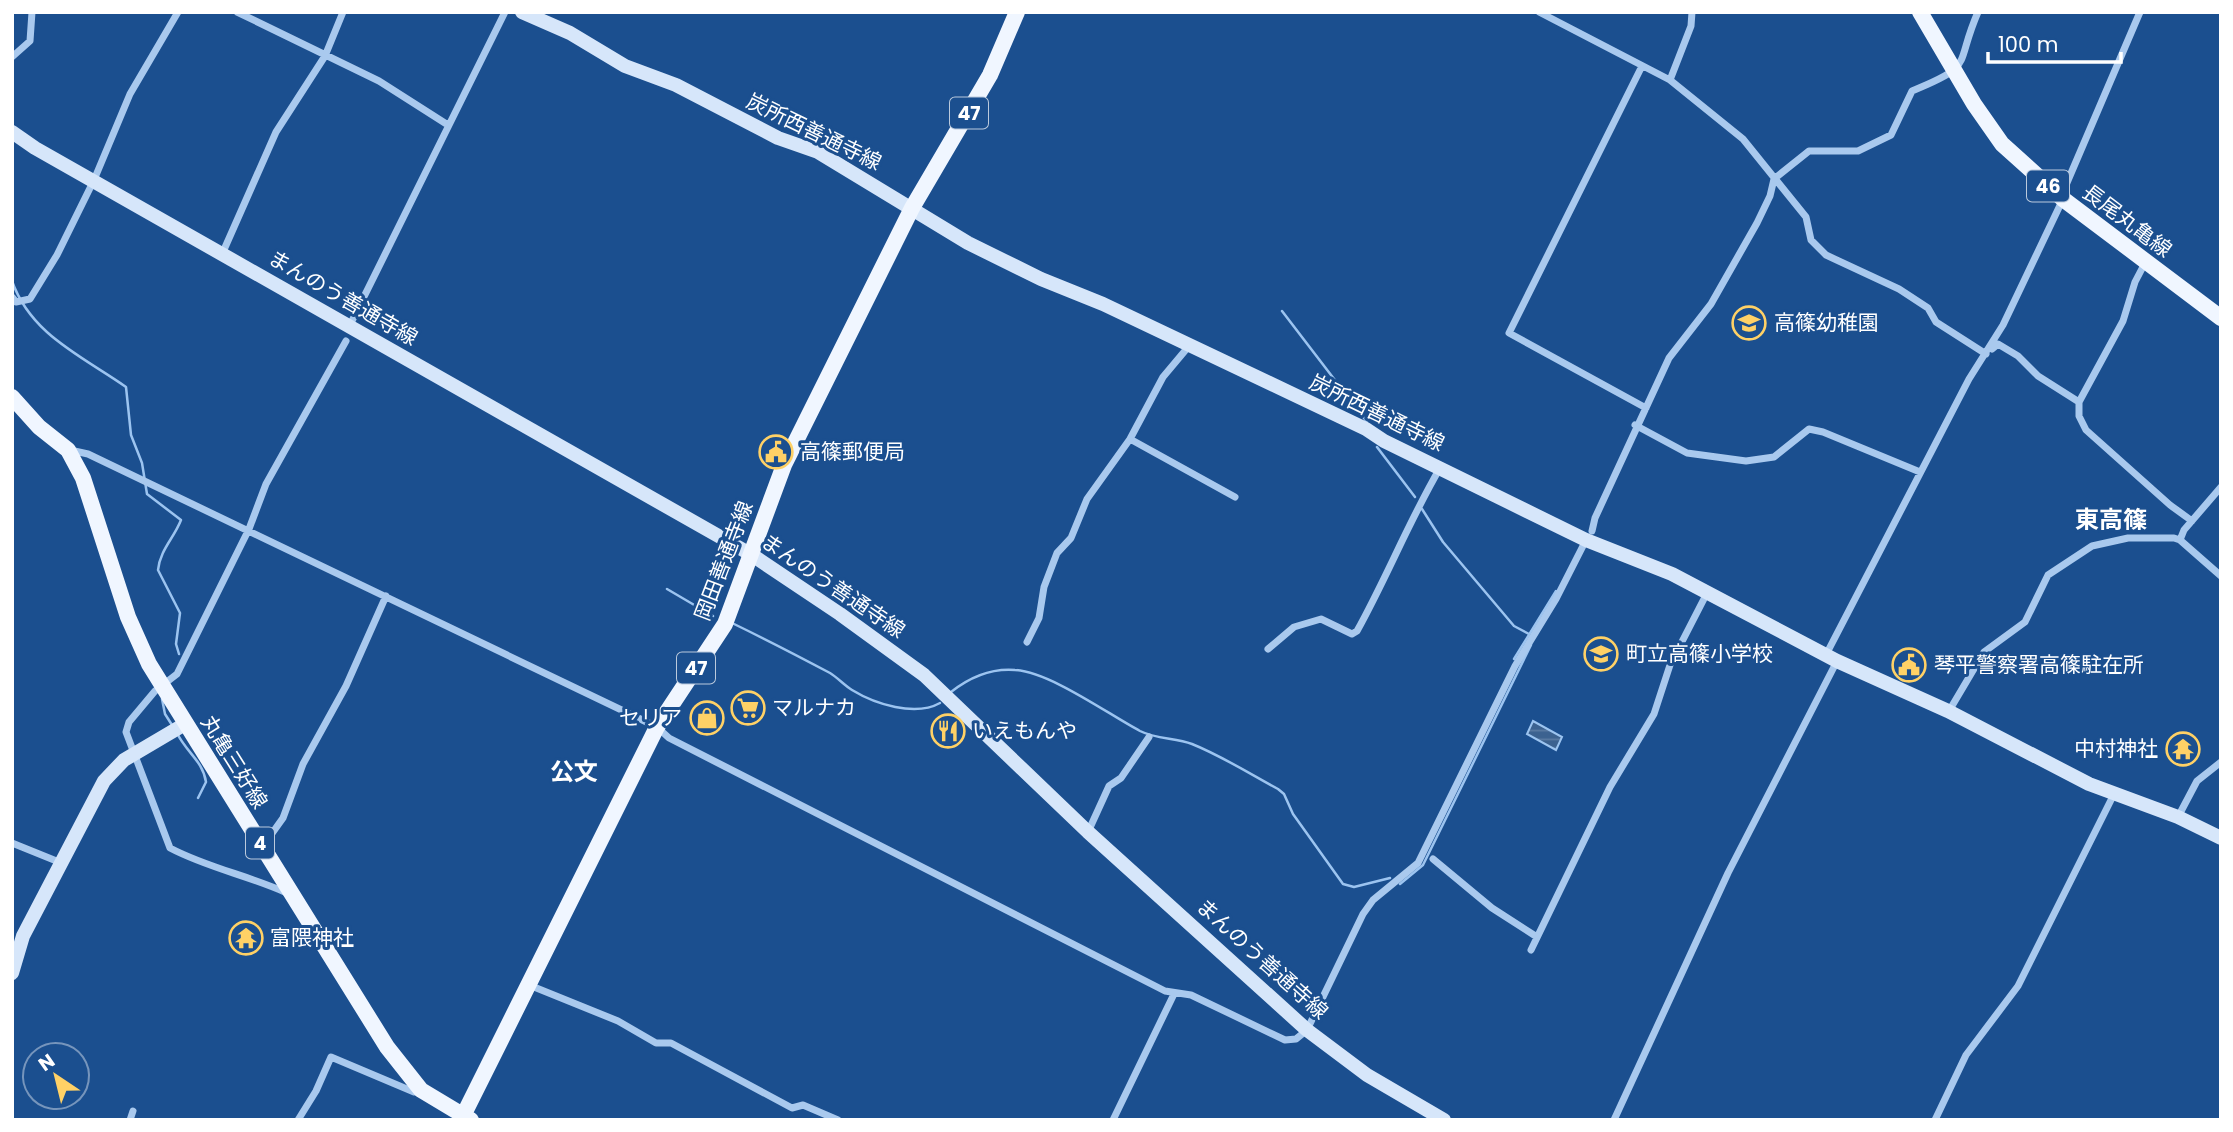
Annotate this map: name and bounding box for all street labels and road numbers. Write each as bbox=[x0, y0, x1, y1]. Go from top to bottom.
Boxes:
street label: 炭所西善通寺線 bbox=[742, 86, 887, 177]
road number: 47 bbox=[950, 97, 988, 128]
road number: 46 bbox=[2027, 170, 2069, 202]
street label: 長尾丸亀線 bbox=[2077, 177, 2178, 264]
street label: まんのう善通寺線 bbox=[263, 243, 423, 352]
street label: 炭所西善通寺線 bbox=[1305, 367, 1450, 458]
street label: 岡田善通寺線 bbox=[687, 497, 760, 625]
street label: まんのう善通寺線 bbox=[756, 527, 911, 645]
road number: 47 bbox=[677, 652, 715, 684]
street label: 丸亀三好線 bbox=[194, 710, 275, 814]
road number: 4 bbox=[246, 828, 274, 858]
street label: まんのう善通寺線 bbox=[1190, 892, 1334, 1026]

